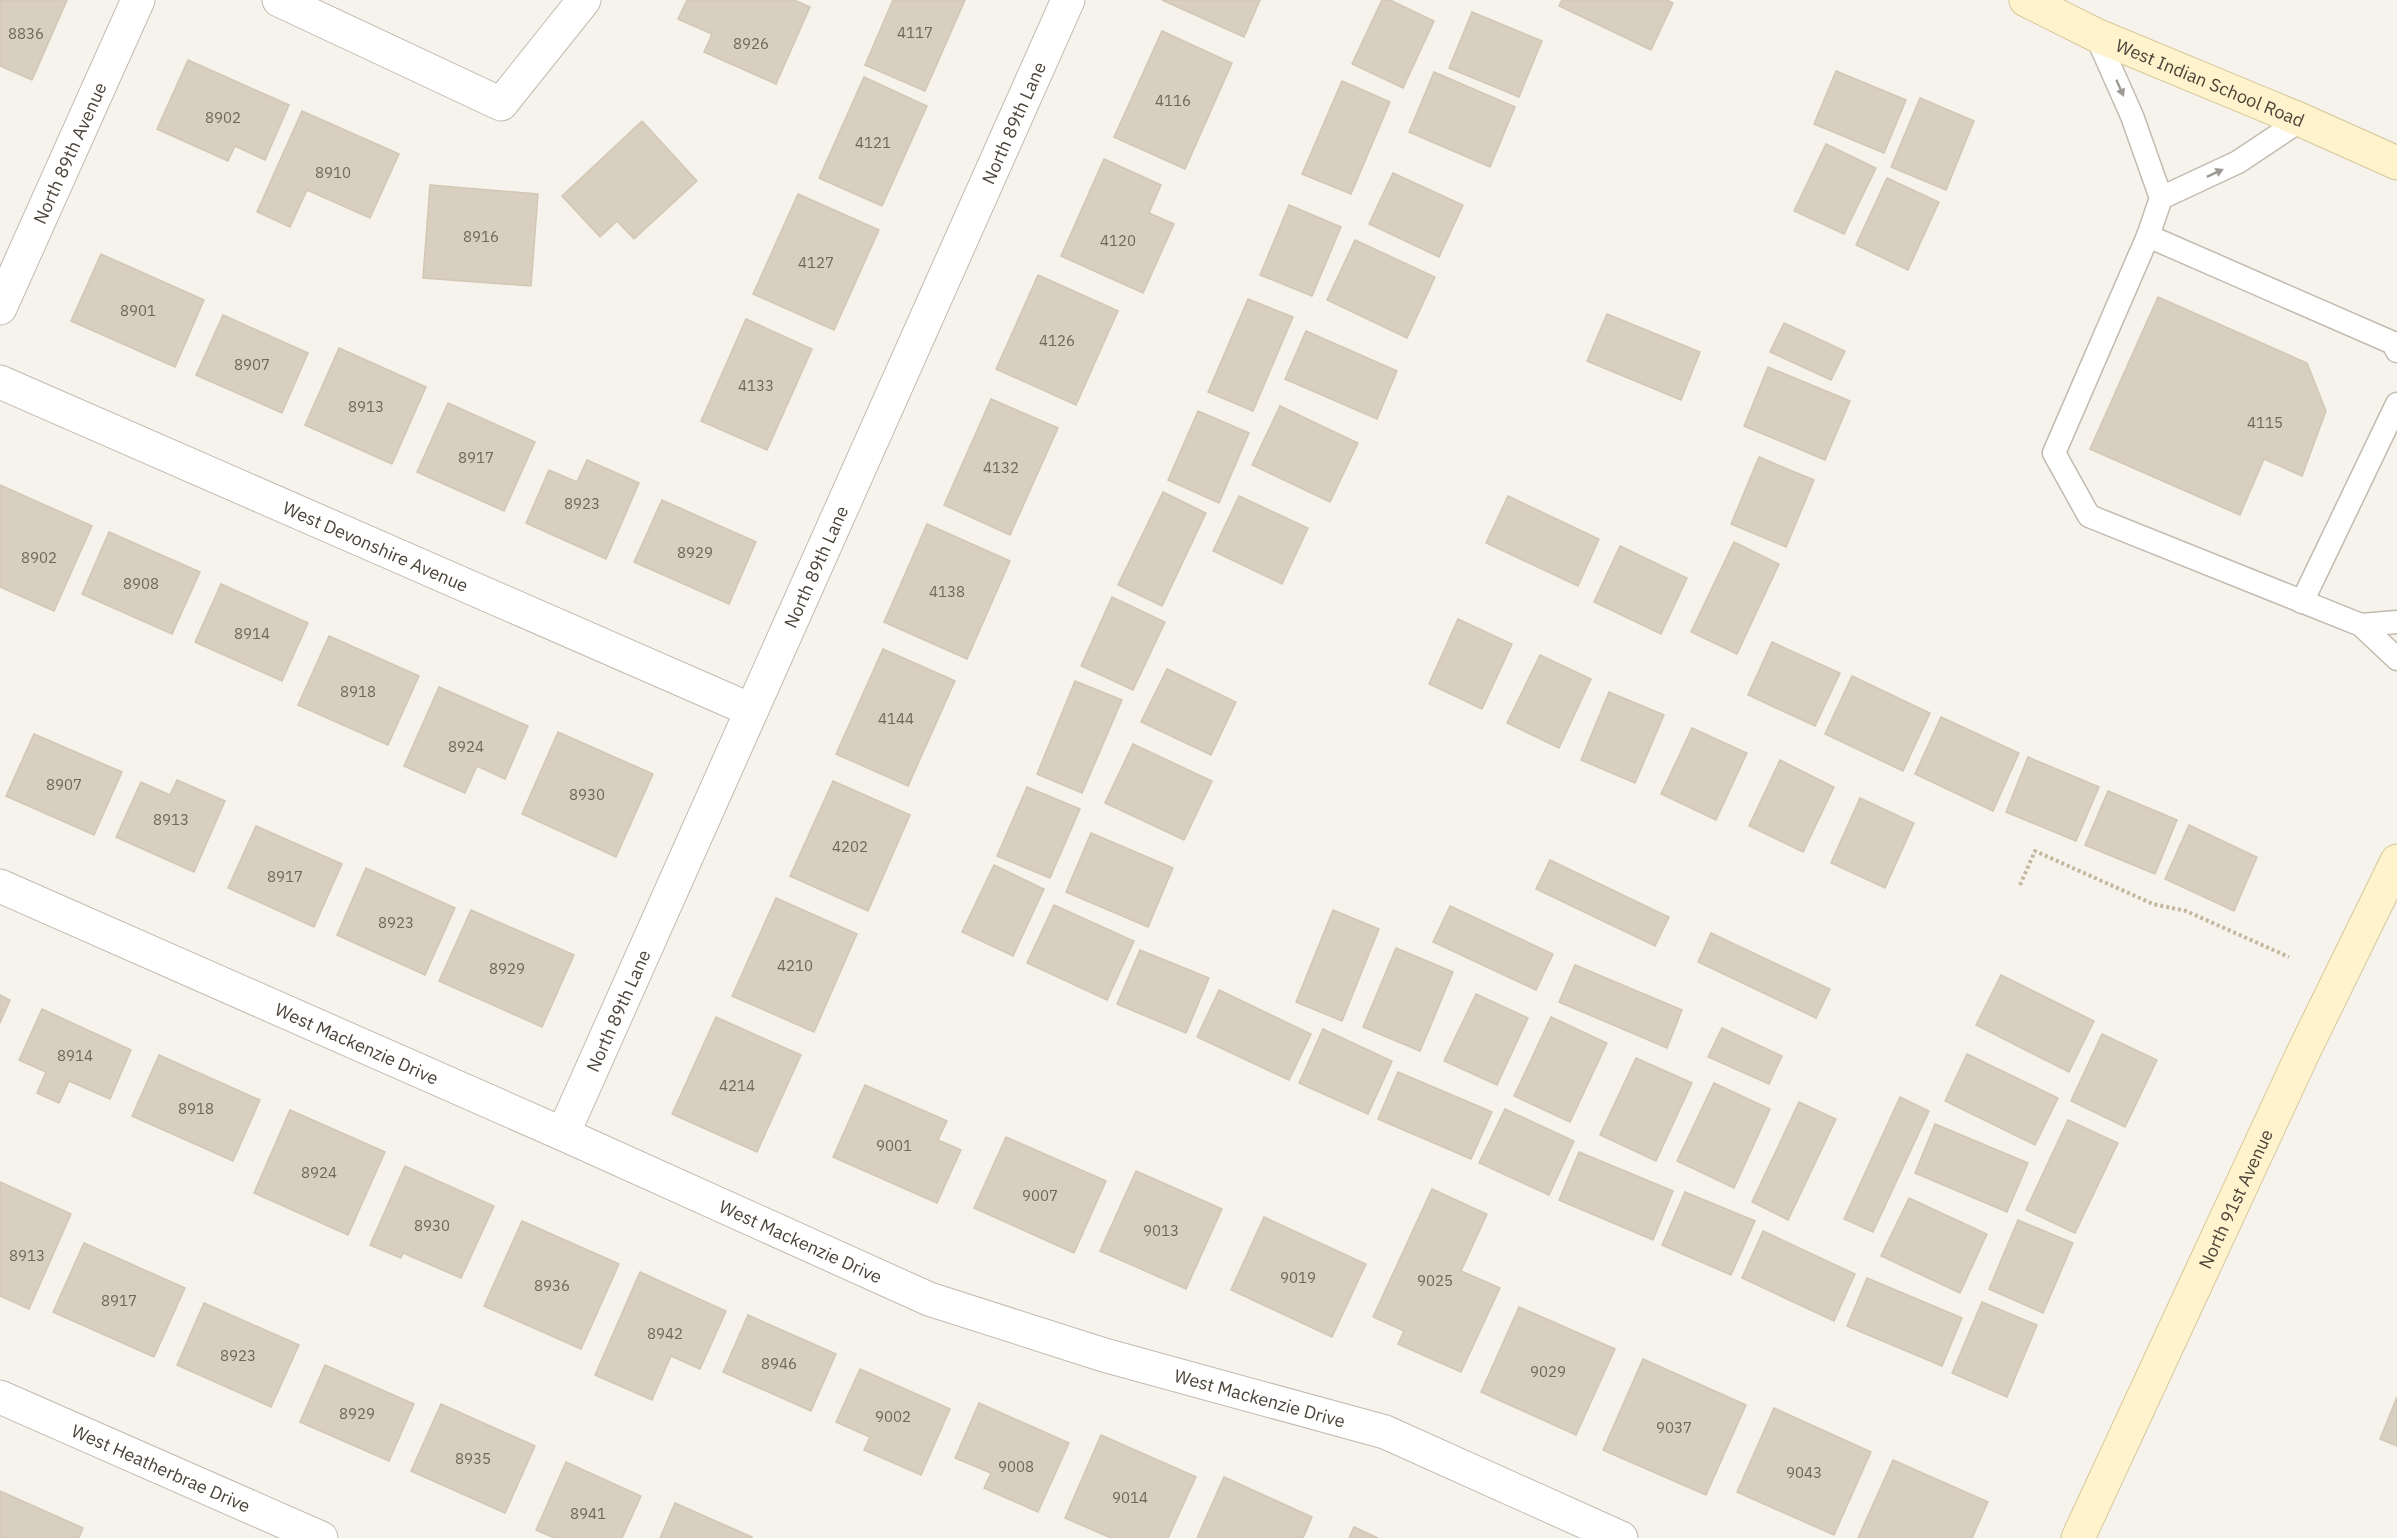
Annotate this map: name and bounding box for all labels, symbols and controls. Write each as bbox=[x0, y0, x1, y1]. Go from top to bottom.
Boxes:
house number: 4117 bbox=[897, 23, 933, 42]
house number: 8836 bbox=[8, 24, 44, 43]
street label: West Indian School Road bbox=[2113, 33, 2308, 132]
house number: 8926 bbox=[733, 34, 769, 53]
street label: North 89th Lane bbox=[976, 58, 1051, 187]
street label: North 89th Avenue bbox=[28, 78, 111, 227]
one-way arrow bbox=[2115, 80, 2125, 98]
house number: 4116 bbox=[1155, 91, 1191, 110]
house number: 8902 bbox=[205, 108, 241, 127]
house number: 4121 bbox=[855, 133, 891, 152]
house number: 8910 bbox=[315, 163, 351, 182]
one-way arrow bbox=[2206, 169, 2223, 178]
house number: 8916 bbox=[463, 227, 499, 246]
house number: 4120 bbox=[1100, 231, 1136, 250]
house number: 4127 bbox=[798, 253, 834, 272]
house number: 8901 bbox=[120, 301, 156, 320]
house number: 4126 bbox=[1039, 331, 1075, 350]
house number: 8907 bbox=[234, 355, 270, 374]
house number: 4133 bbox=[738, 376, 774, 395]
house number: 8913 bbox=[348, 397, 384, 416]
house number: 4115 bbox=[2247, 413, 2283, 432]
house number: 8917 bbox=[458, 448, 494, 467]
house number: 4132 bbox=[983, 458, 1019, 477]
house number: 8923 bbox=[564, 494, 600, 513]
street label: West Devonshire Avenue bbox=[279, 496, 472, 597]
street label: North 89th Lane bbox=[778, 502, 853, 631]
house number: 8929 bbox=[677, 543, 713, 562]
house number: 8902 bbox=[21, 548, 57, 567]
house number: 8908 bbox=[123, 574, 159, 593]
house number: 4138 bbox=[929, 582, 965, 601]
house number: 8914 bbox=[234, 624, 270, 643]
house number: 8918 bbox=[340, 682, 376, 701]
house number: 4144 bbox=[878, 709, 914, 728]
house number: 8924 bbox=[448, 737, 484, 756]
house number: 8907 bbox=[46, 775, 82, 794]
house number: 8930 bbox=[569, 785, 605, 804]
house number: 8913 bbox=[153, 810, 189, 829]
house number: 4202 bbox=[832, 837, 868, 856]
house number: 8917 bbox=[267, 867, 303, 886]
house number: 8923 bbox=[378, 913, 414, 932]
street label: North 89th Lane bbox=[581, 946, 655, 1075]
house number: 4210 bbox=[777, 956, 813, 975]
house number: 8929 bbox=[489, 959, 525, 978]
street label: West Mackenzie Drive bbox=[272, 997, 442, 1089]
house number: 8914 bbox=[57, 1046, 93, 1065]
house number: 4214 bbox=[719, 1076, 755, 1095]
house number: 8918 bbox=[178, 1099, 214, 1118]
street label: North 91st Avenue bbox=[2193, 1125, 2278, 1272]
house number: 9001 bbox=[876, 1136, 912, 1155]
house number: 8924 bbox=[301, 1163, 337, 1182]
house number: 9007 bbox=[1022, 1186, 1058, 1205]
street label: West Mackenzie Drive bbox=[716, 1194, 886, 1288]
house number: 8930 bbox=[414, 1216, 450, 1235]
house number: 9013 bbox=[1143, 1221, 1179, 1240]
house number: 8913 bbox=[9, 1246, 45, 1265]
house number: 9019 bbox=[1280, 1268, 1316, 1287]
house number: 9025 bbox=[1417, 1271, 1453, 1290]
house number: 8936 bbox=[534, 1276, 570, 1295]
house number: 8917 bbox=[101, 1291, 137, 1310]
house number: 8942 bbox=[647, 1324, 683, 1343]
house number: 8923 bbox=[220, 1346, 256, 1365]
house number: 8946 bbox=[761, 1354, 797, 1373]
house number: 9029 bbox=[1530, 1362, 1566, 1381]
street label: West Mackenzie Drive bbox=[1172, 1363, 1348, 1432]
house number: 8929 bbox=[339, 1404, 375, 1423]
house number: 9002 bbox=[875, 1407, 911, 1426]
street label: West Heatherbrae Drive bbox=[68, 1418, 254, 1517]
house number: 9037 bbox=[1656, 1418, 1692, 1437]
house number: 8935 bbox=[455, 1449, 491, 1468]
house number: 9008 bbox=[998, 1457, 1034, 1476]
house number: 9043 bbox=[1786, 1463, 1822, 1482]
house number: 9014 bbox=[1112, 1488, 1148, 1507]
house number: 8941 bbox=[570, 1504, 606, 1523]

